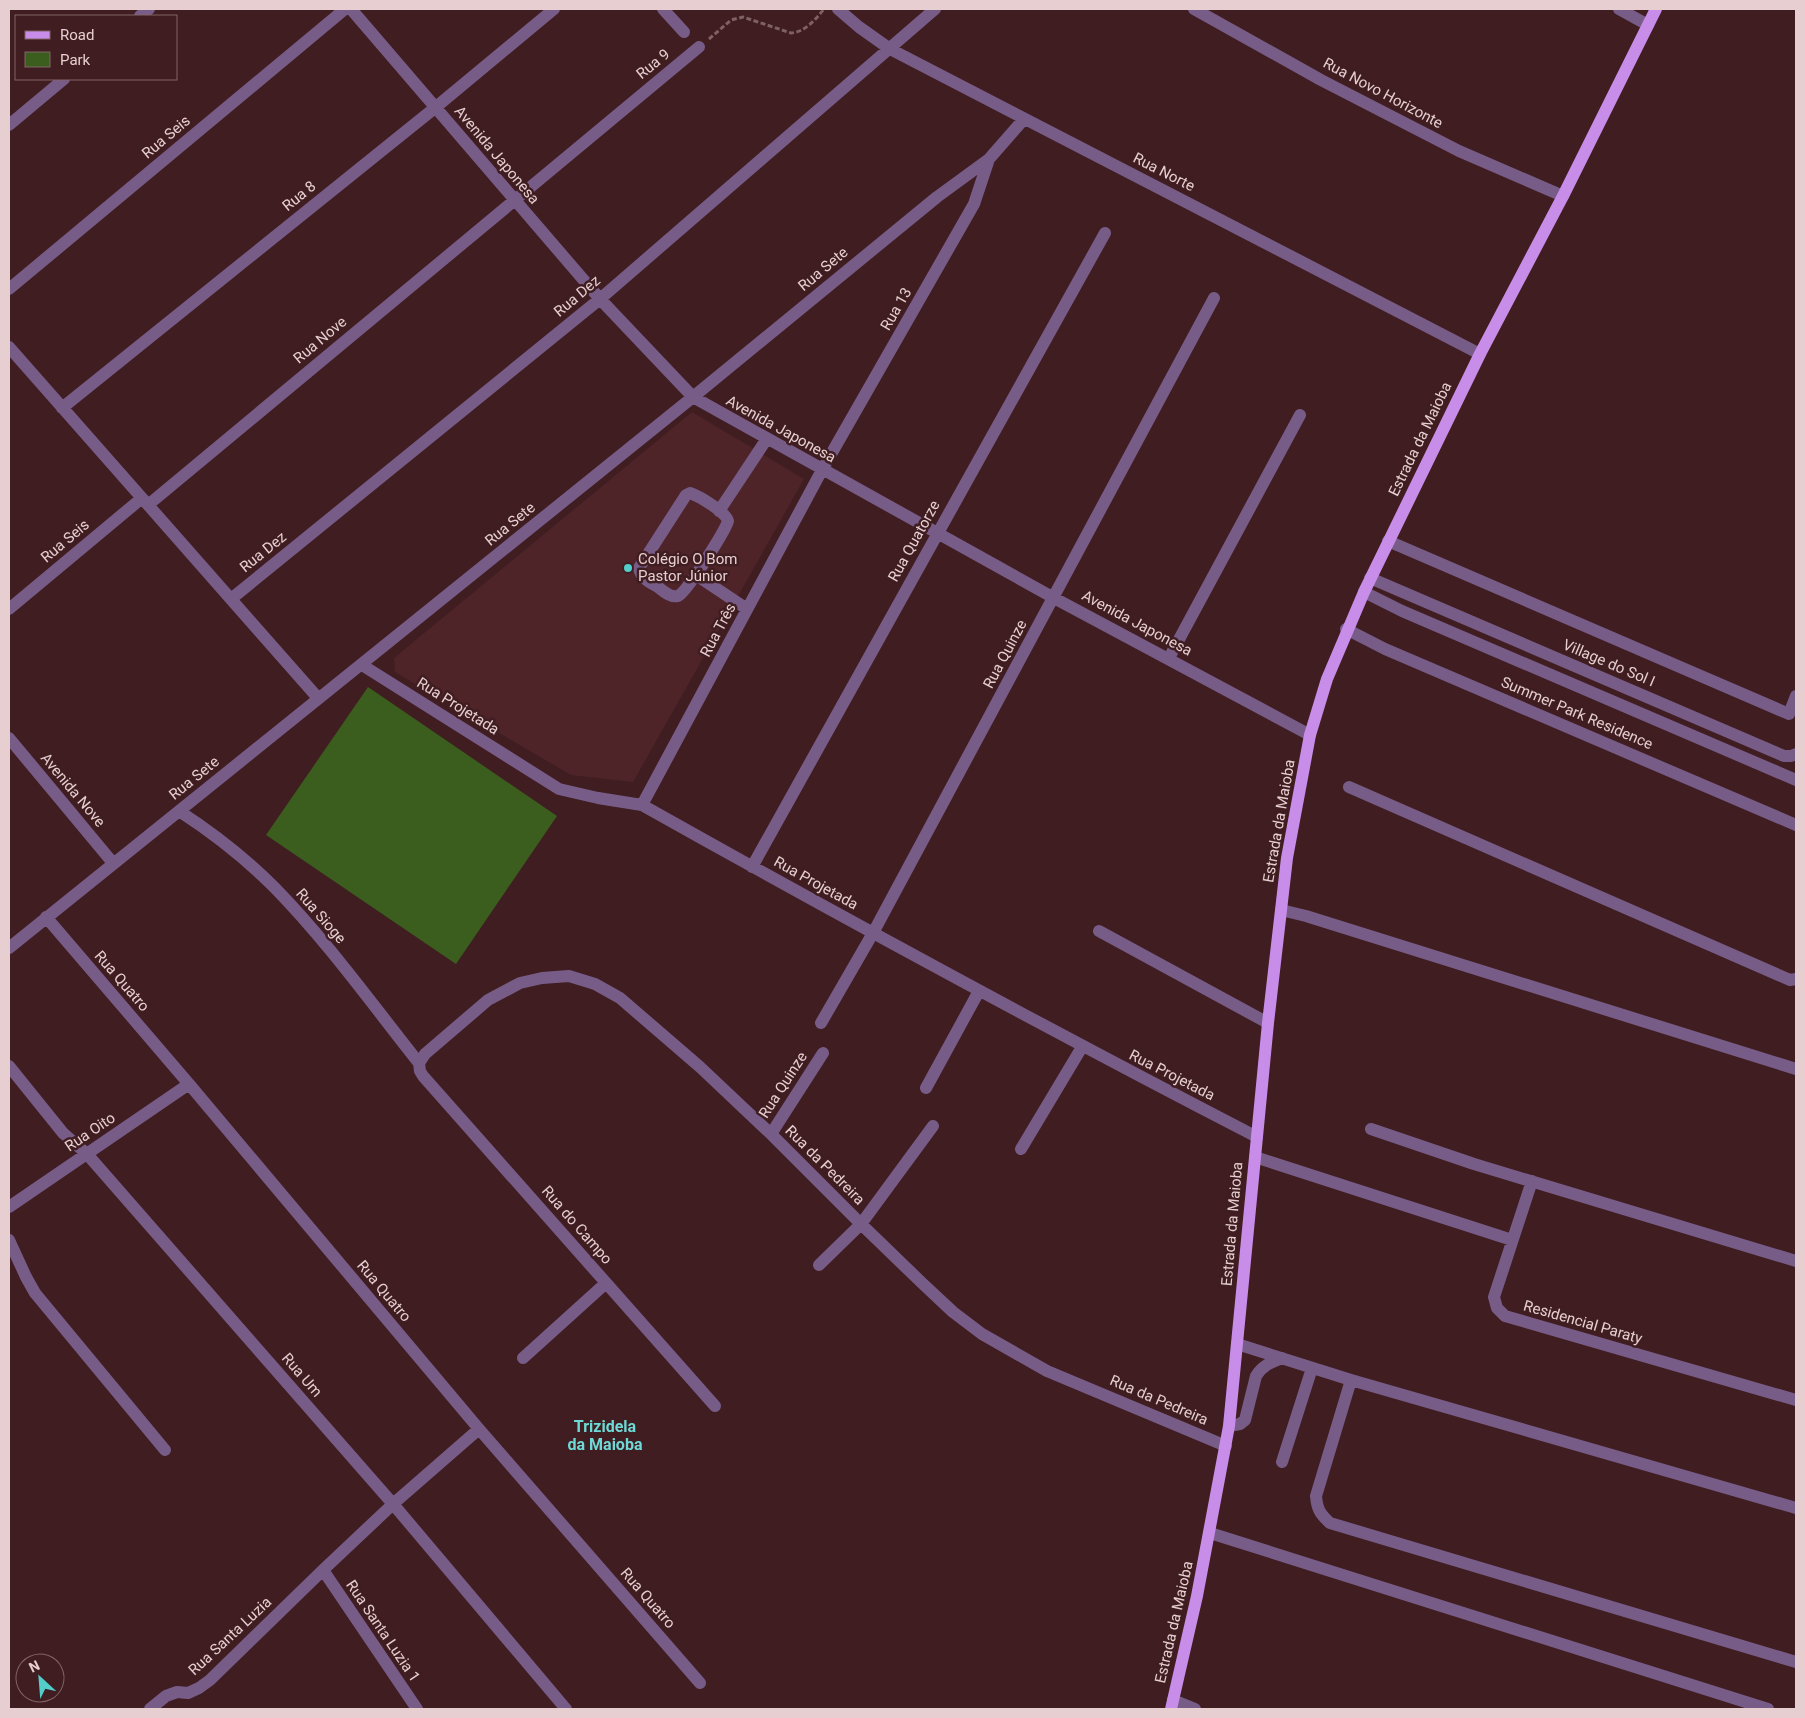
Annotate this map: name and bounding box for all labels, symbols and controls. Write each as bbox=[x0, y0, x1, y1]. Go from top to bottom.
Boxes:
legend bbox=[15, 15, 178, 80]
text: Road bbox=[60, 26, 94, 44]
street label: Rua 9 bbox=[633, 45, 673, 83]
text: Park bbox=[60, 51, 91, 69]
street label: Rua Novo Horizonte bbox=[1320, 54, 1446, 132]
street label: Avenida Japonesa bbox=[451, 102, 543, 208]
street label: Rua Seis bbox=[138, 112, 194, 162]
street label: Rua Norte bbox=[1130, 149, 1198, 195]
street label: Rua 8 bbox=[279, 177, 319, 215]
street label: Rua Sete bbox=[795, 243, 851, 295]
street label: Rua Dez bbox=[550, 272, 604, 320]
street label: Rua 13 bbox=[877, 284, 915, 334]
street label: Rua Nove bbox=[290, 313, 350, 367]
street label: Estrada da Maioba bbox=[1385, 379, 1455, 499]
street label: Avenida Japonesa bbox=[723, 391, 839, 467]
street label: Rua Quatorze bbox=[884, 497, 944, 585]
street label: Rua Sete bbox=[481, 498, 539, 550]
street label: Rua Seis bbox=[37, 516, 93, 566]
street label: Rua Dez bbox=[236, 528, 290, 576]
place label: Colégio O Bom Pastor Júnior bbox=[638, 550, 737, 585]
marker: Colégio O Bom Pastor Júnior bbox=[622, 562, 634, 574]
street label: Avenida Japonesa bbox=[1079, 586, 1195, 660]
street label: Rua Três bbox=[696, 600, 740, 660]
street label: Rua Quinze bbox=[979, 617, 1031, 691]
street label: Village do Sol I bbox=[1560, 635, 1658, 691]
street label: Summer Park Residence bbox=[1498, 673, 1656, 753]
street label: Rua Projetada bbox=[414, 674, 502, 738]
street label: Avenida Nove bbox=[37, 749, 109, 831]
street label: Rua Sete bbox=[165, 752, 223, 804]
street label: Estrada da Maioba bbox=[1259, 758, 1299, 884]
street label: Rua Projetada bbox=[771, 852, 861, 914]
street label: Rua Sioge bbox=[292, 885, 350, 947]
street label: Rua Quatro bbox=[91, 947, 153, 1015]
street label: Rua Projetada bbox=[1126, 1046, 1218, 1104]
street label: Rua Quinze bbox=[755, 1049, 811, 1121]
street label: Rua Oito bbox=[61, 1109, 119, 1155]
street label: Rua da Pedreira bbox=[782, 1122, 868, 1208]
street label: Estrada da Maioba bbox=[1218, 1161, 1246, 1287]
street label: Rua do Campo bbox=[538, 1182, 616, 1268]
street label: Rua Quatro bbox=[353, 1257, 415, 1325]
street label: Residencial Paraty bbox=[1521, 1296, 1645, 1348]
street label: Rua Um bbox=[278, 1349, 326, 1401]
street label: Rua da Pedreira bbox=[1107, 1371, 1211, 1429]
district label: Trizidela da Maioba bbox=[568, 1417, 643, 1454]
street label: Estrada da Maioba bbox=[1151, 1559, 1197, 1685]
street label: Rua Quatro bbox=[617, 1564, 679, 1632]
street label: Rua Santa Luzia 1 bbox=[342, 1577, 424, 1685]
street label: Rua Santa Luzia bbox=[185, 1593, 275, 1679]
north arrow bbox=[15, 1653, 65, 1703]
text: N bbox=[26, 1657, 42, 1676]

